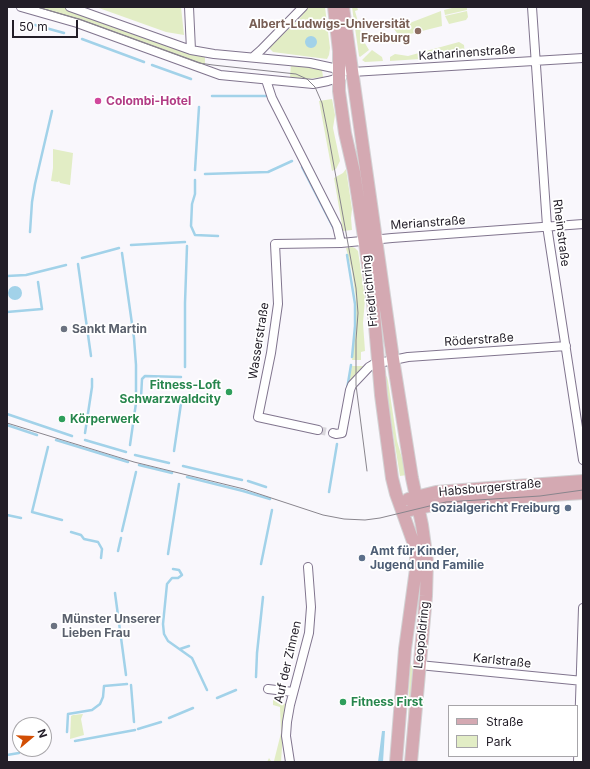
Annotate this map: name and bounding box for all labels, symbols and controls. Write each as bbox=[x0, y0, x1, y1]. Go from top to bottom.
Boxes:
scale bar bbox=[14, 12, 80, 38]
place label: Albert-Ludwigs-Universität Freiburg bbox=[249, 17, 410, 45]
text: 50 m bbox=[19, 19, 48, 34]
marker: Albert-Ludwigs-Universität Freiburg bbox=[413, 26, 423, 36]
street label: Katharinenstraße bbox=[418, 42, 516, 64]
place label: Colombi-Hotel bbox=[106, 94, 191, 108]
marker: Colombi-Hotel bbox=[93, 96, 103, 106]
street label: Rheinstraße bbox=[550, 199, 572, 267]
street label: Merianstraße bbox=[390, 213, 466, 233]
street label: Friedrichring bbox=[359, 254, 381, 328]
street label: Wasserstraße bbox=[246, 301, 272, 381]
place label: Sankt Martin bbox=[72, 322, 147, 336]
marker: Sankt Martin bbox=[59, 324, 69, 334]
street label: Röderstraße bbox=[444, 330, 514, 350]
place label: Fitness-Loft Schwarzwaldcity bbox=[120, 378, 221, 406]
marker: Fitness-Loft Schwarzwaldcity bbox=[224, 387, 234, 397]
place label: Körperwerk bbox=[70, 412, 139, 426]
marker: Körperwerk bbox=[57, 414, 67, 424]
street label: Habsburgerstraße bbox=[438, 476, 542, 500]
place label: Sozialgericht Freiburg bbox=[431, 501, 560, 515]
marker: Sozialgericht Freiburg bbox=[563, 503, 573, 513]
place label: Amt für Kinder, Jugend und Familie bbox=[370, 544, 484, 572]
marker: Amt für Kinder, Jugend und Familie bbox=[357, 553, 367, 563]
street label: Leopoldring bbox=[411, 601, 433, 669]
place label: Münster Unserer Lieben Frau bbox=[62, 612, 161, 640]
street label: Auf der Zinnen bbox=[272, 619, 304, 705]
marker: Münster Unserer Lieben Frau bbox=[49, 621, 59, 631]
street label: Karlstraße bbox=[472, 651, 532, 671]
place label: Fitness First bbox=[351, 695, 423, 709]
marker: Fitness First bbox=[338, 697, 348, 707]
legend bbox=[448, 705, 578, 757]
text: Straße bbox=[486, 714, 523, 729]
north arrow bbox=[12, 717, 52, 757]
text: N bbox=[34, 727, 50, 740]
text: Park bbox=[486, 734, 512, 749]

